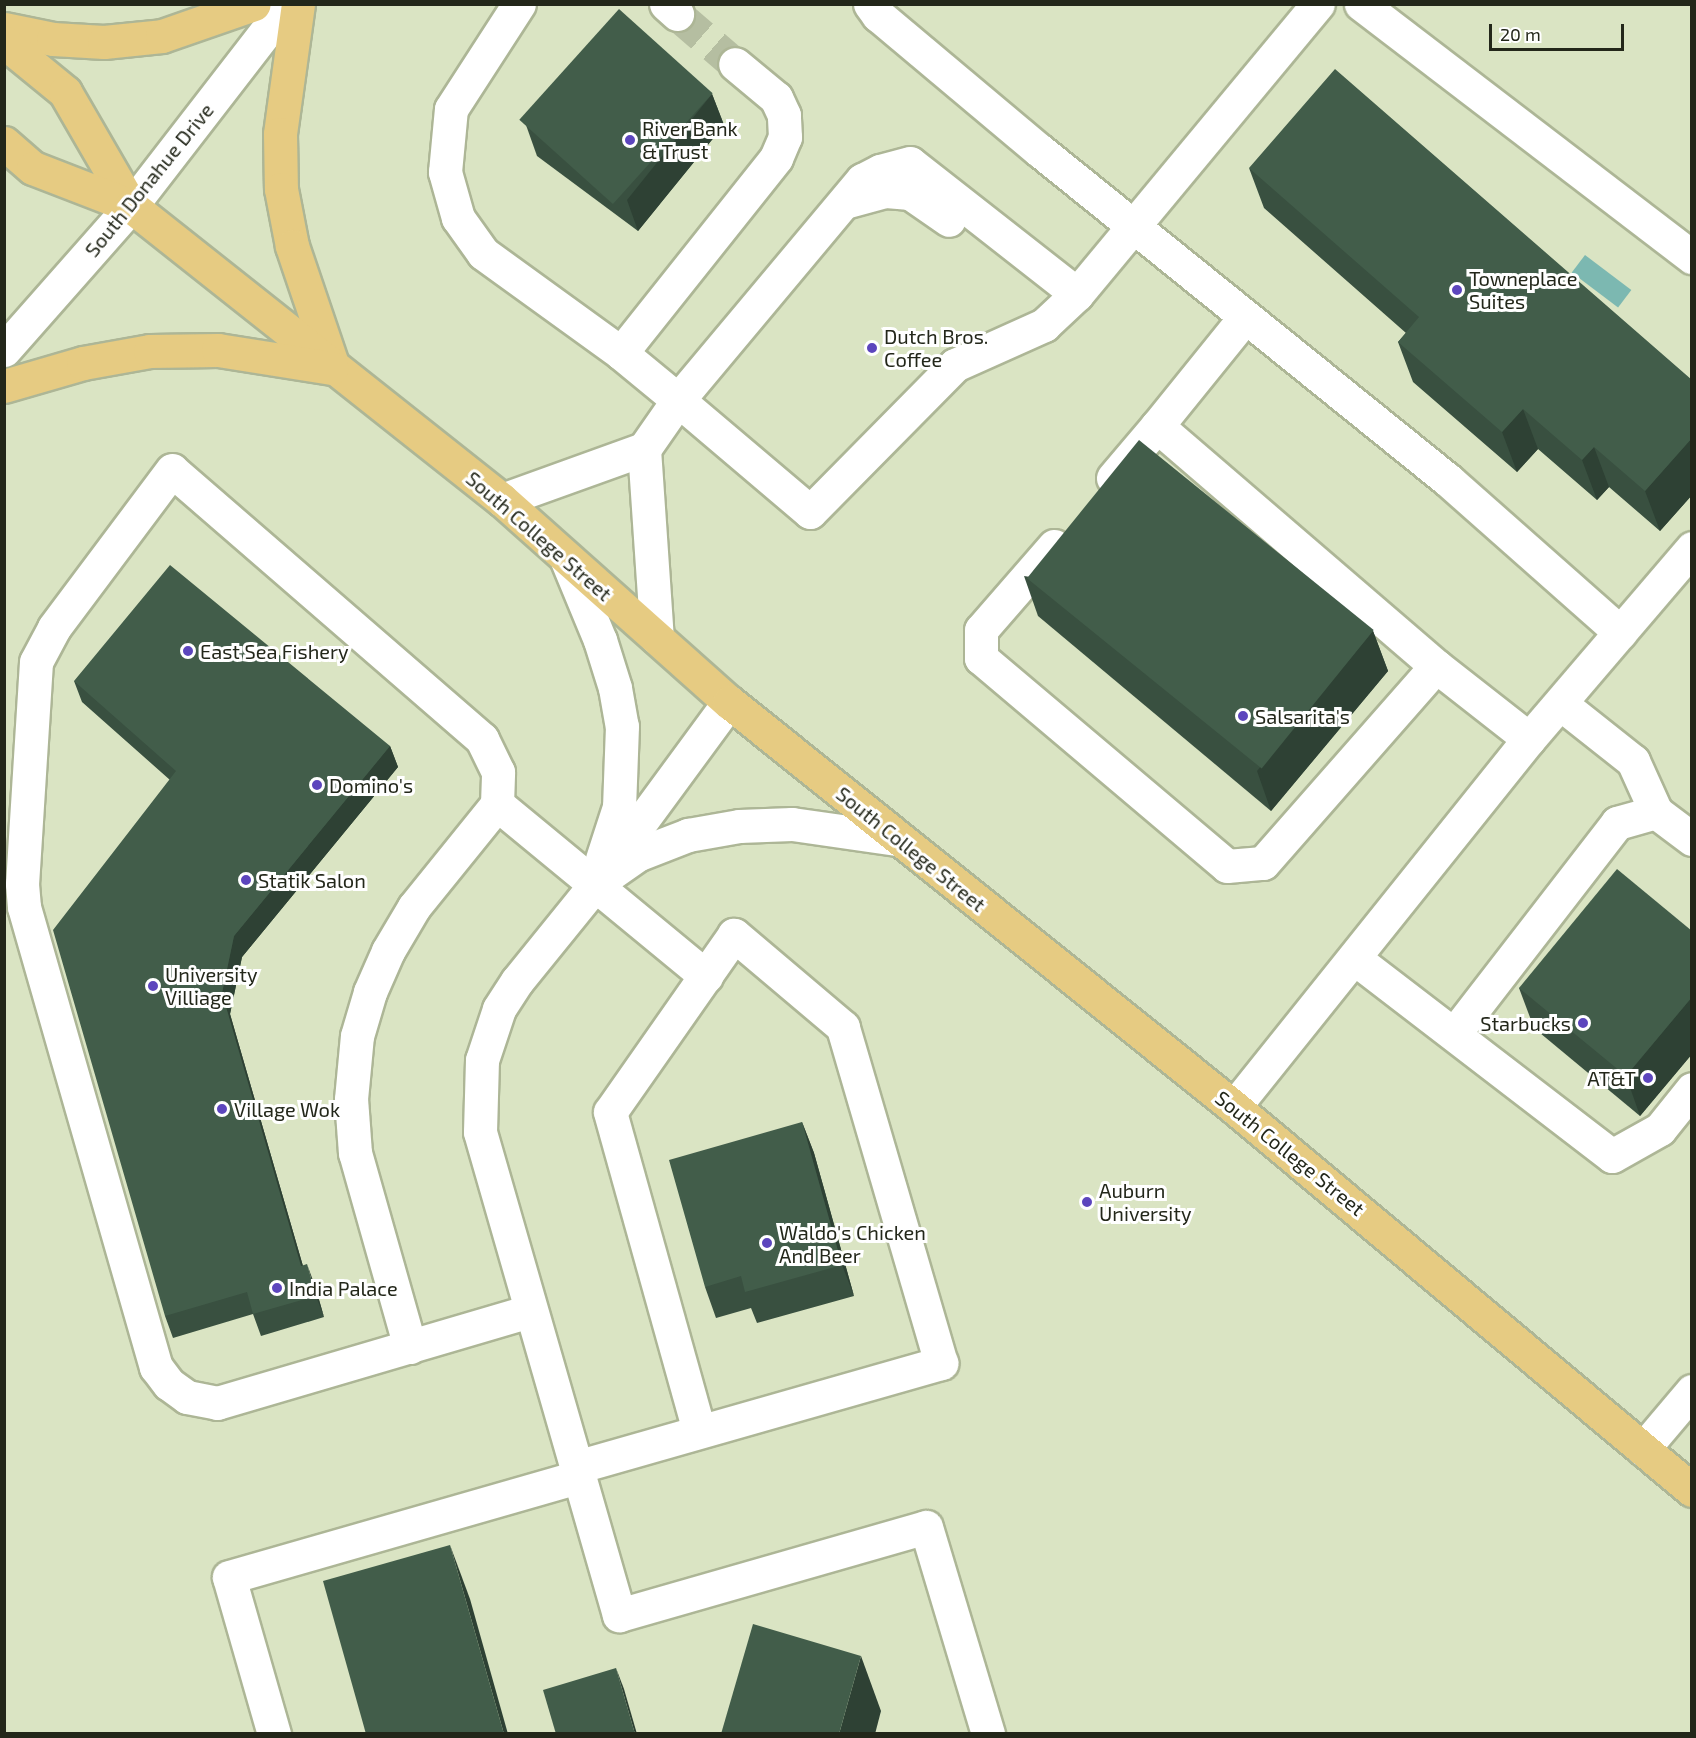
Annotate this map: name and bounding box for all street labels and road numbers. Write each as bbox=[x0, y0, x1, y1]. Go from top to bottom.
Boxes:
street label: South Donahue Drive bbox=[80, 98, 218, 262]
street label: South College Street bbox=[461, 466, 617, 606]
street label: South College Street bbox=[832, 781, 990, 917]
street label: South College Street bbox=[1211, 1085, 1369, 1221]

